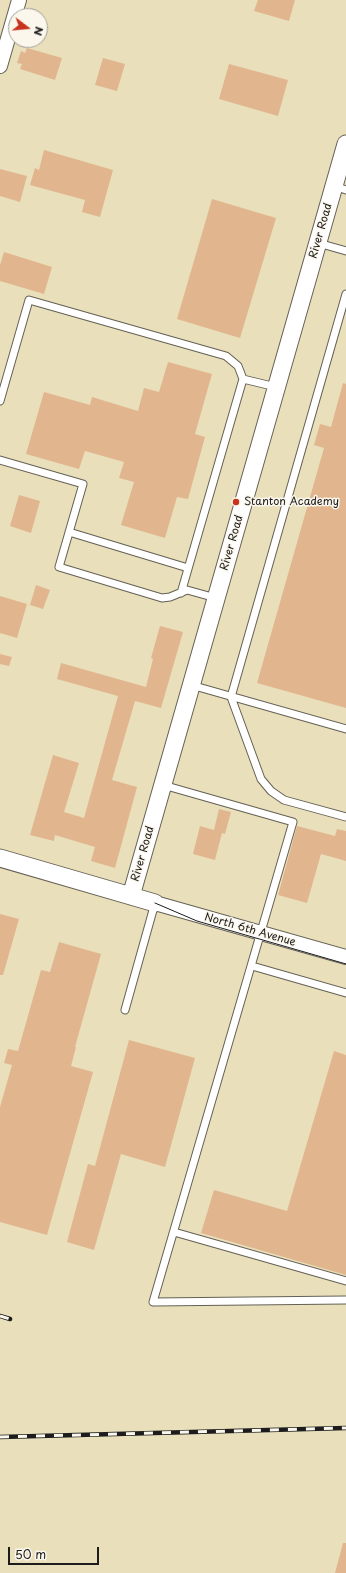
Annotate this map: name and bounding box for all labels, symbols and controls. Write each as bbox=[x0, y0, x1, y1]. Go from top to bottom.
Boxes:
north arrow bbox=[8, 8, 48, 48]
text: N bbox=[30, 25, 48, 38]
street label: River Road bbox=[307, 202, 335, 260]
place label: Stanton Academy bbox=[244, 495, 339, 509]
marker: Stanton Academy bbox=[231, 497, 241, 507]
street label: River Road bbox=[218, 514, 246, 572]
street label: River Road bbox=[129, 825, 157, 883]
street label: North 6th Avenue bbox=[203, 911, 297, 949]
scale bar bbox=[10, 1539, 101, 1565]
text: 50 m bbox=[15, 1545, 46, 1563]

